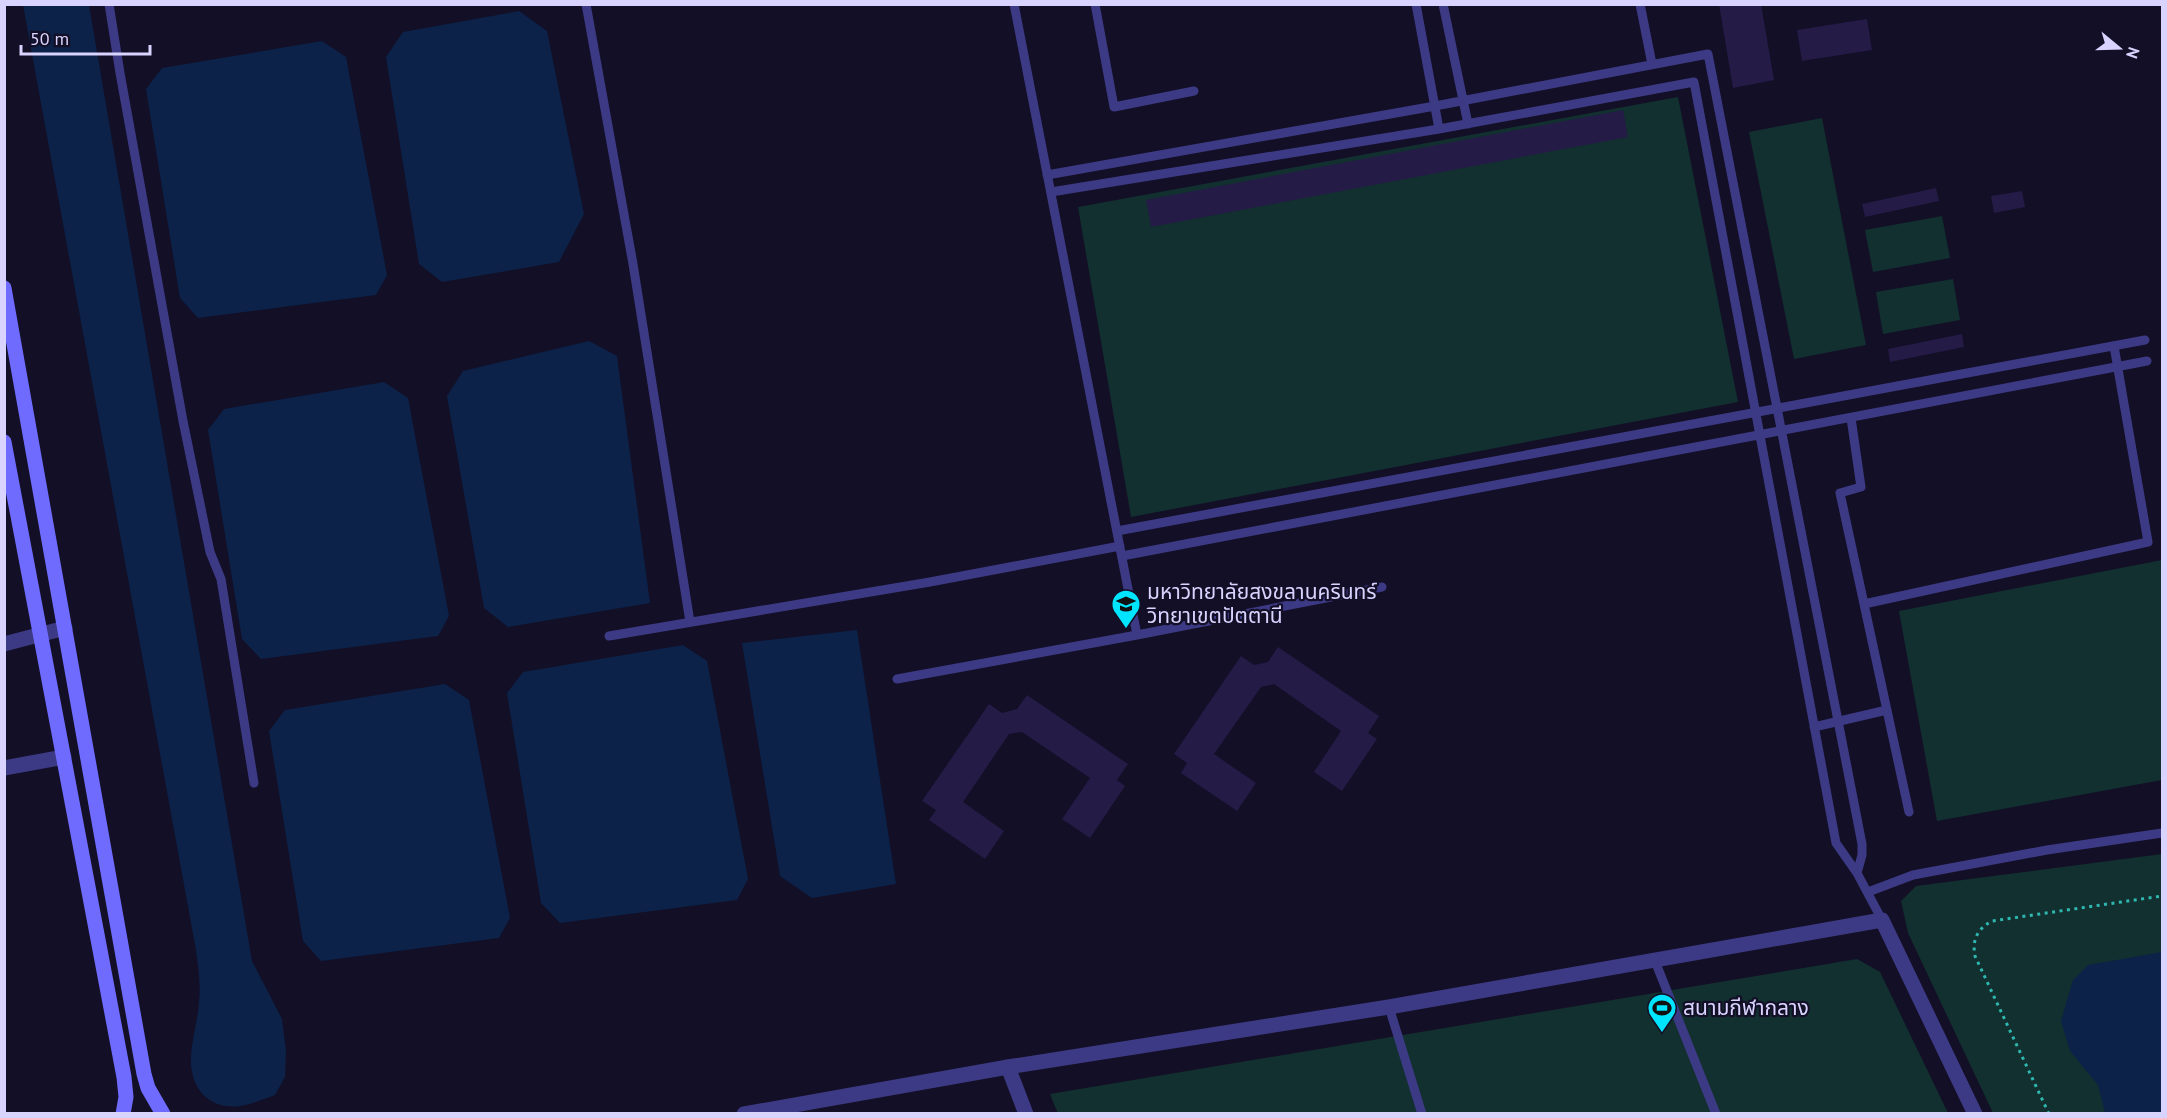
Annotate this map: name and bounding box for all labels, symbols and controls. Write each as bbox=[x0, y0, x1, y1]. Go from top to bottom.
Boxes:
scale bar bbox=[21, 18, 150, 56]
north arrow bbox=[2089, 18, 2149, 78]
text: 50 m bbox=[30, 27, 69, 50]
text: N bbox=[2122, 45, 2144, 61]
place label: มหาวิทยาลัยสงขลานครินทร์ วิทยาเขตปัตตานี bbox=[1147, 578, 1378, 629]
school or university icon: มหาวิทยาลัยสงขลานครินทร์ วิทยาเขตปัตตานี bbox=[1110, 588, 1142, 630]
sports icon: สนามกีฬากลาง bbox=[1646, 992, 1678, 1034]
place label: สนามกีฬากลาง bbox=[1683, 994, 1809, 1021]

